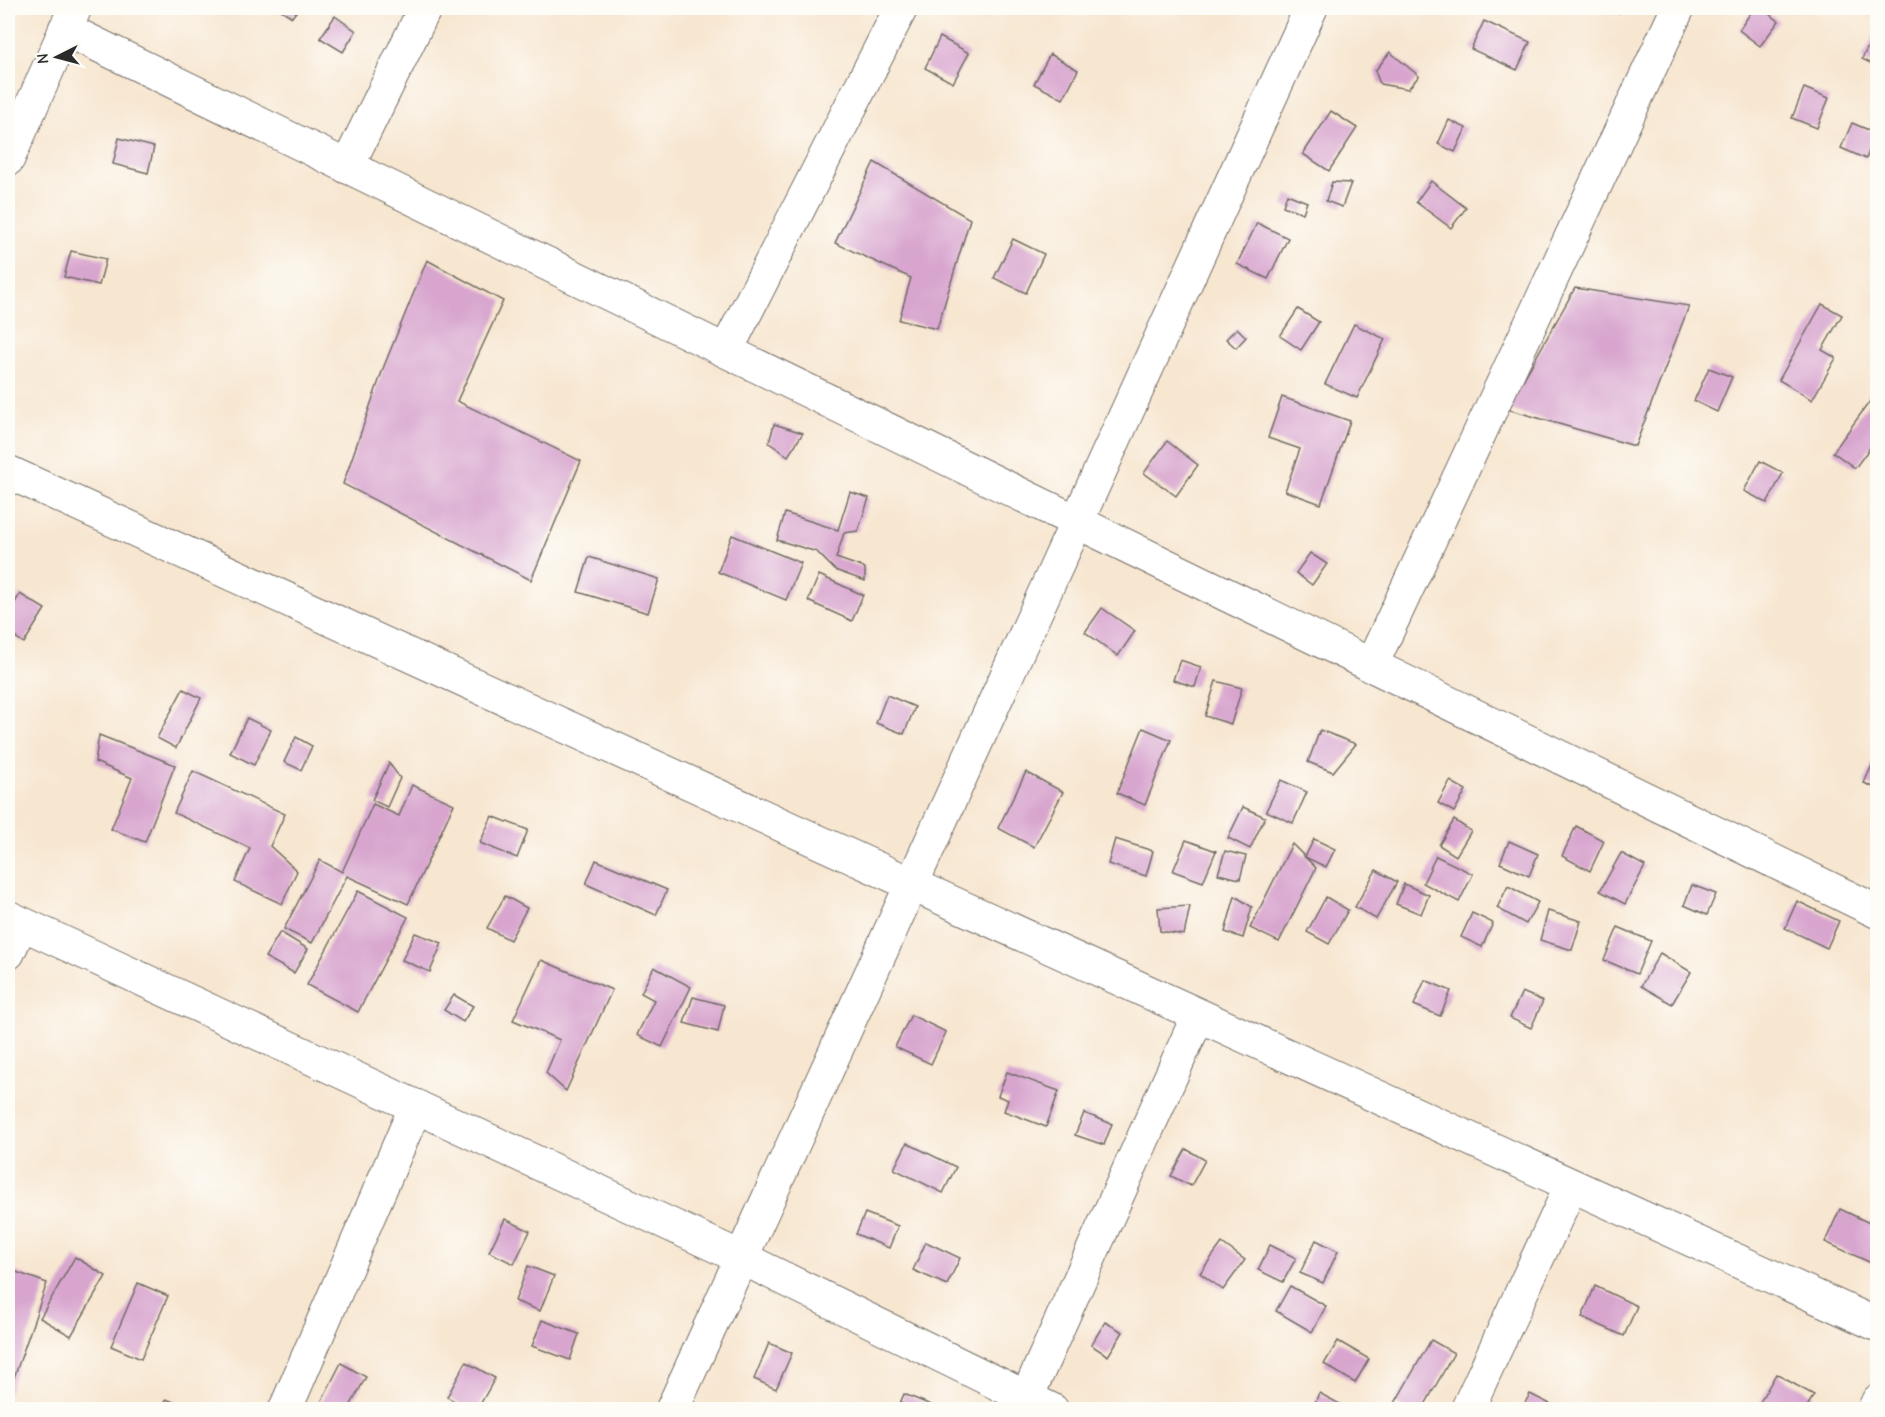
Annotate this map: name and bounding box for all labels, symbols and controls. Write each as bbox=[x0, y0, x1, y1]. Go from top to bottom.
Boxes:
north arrow bbox=[27, 27, 87, 87]
text: N bbox=[34, 52, 53, 65]

